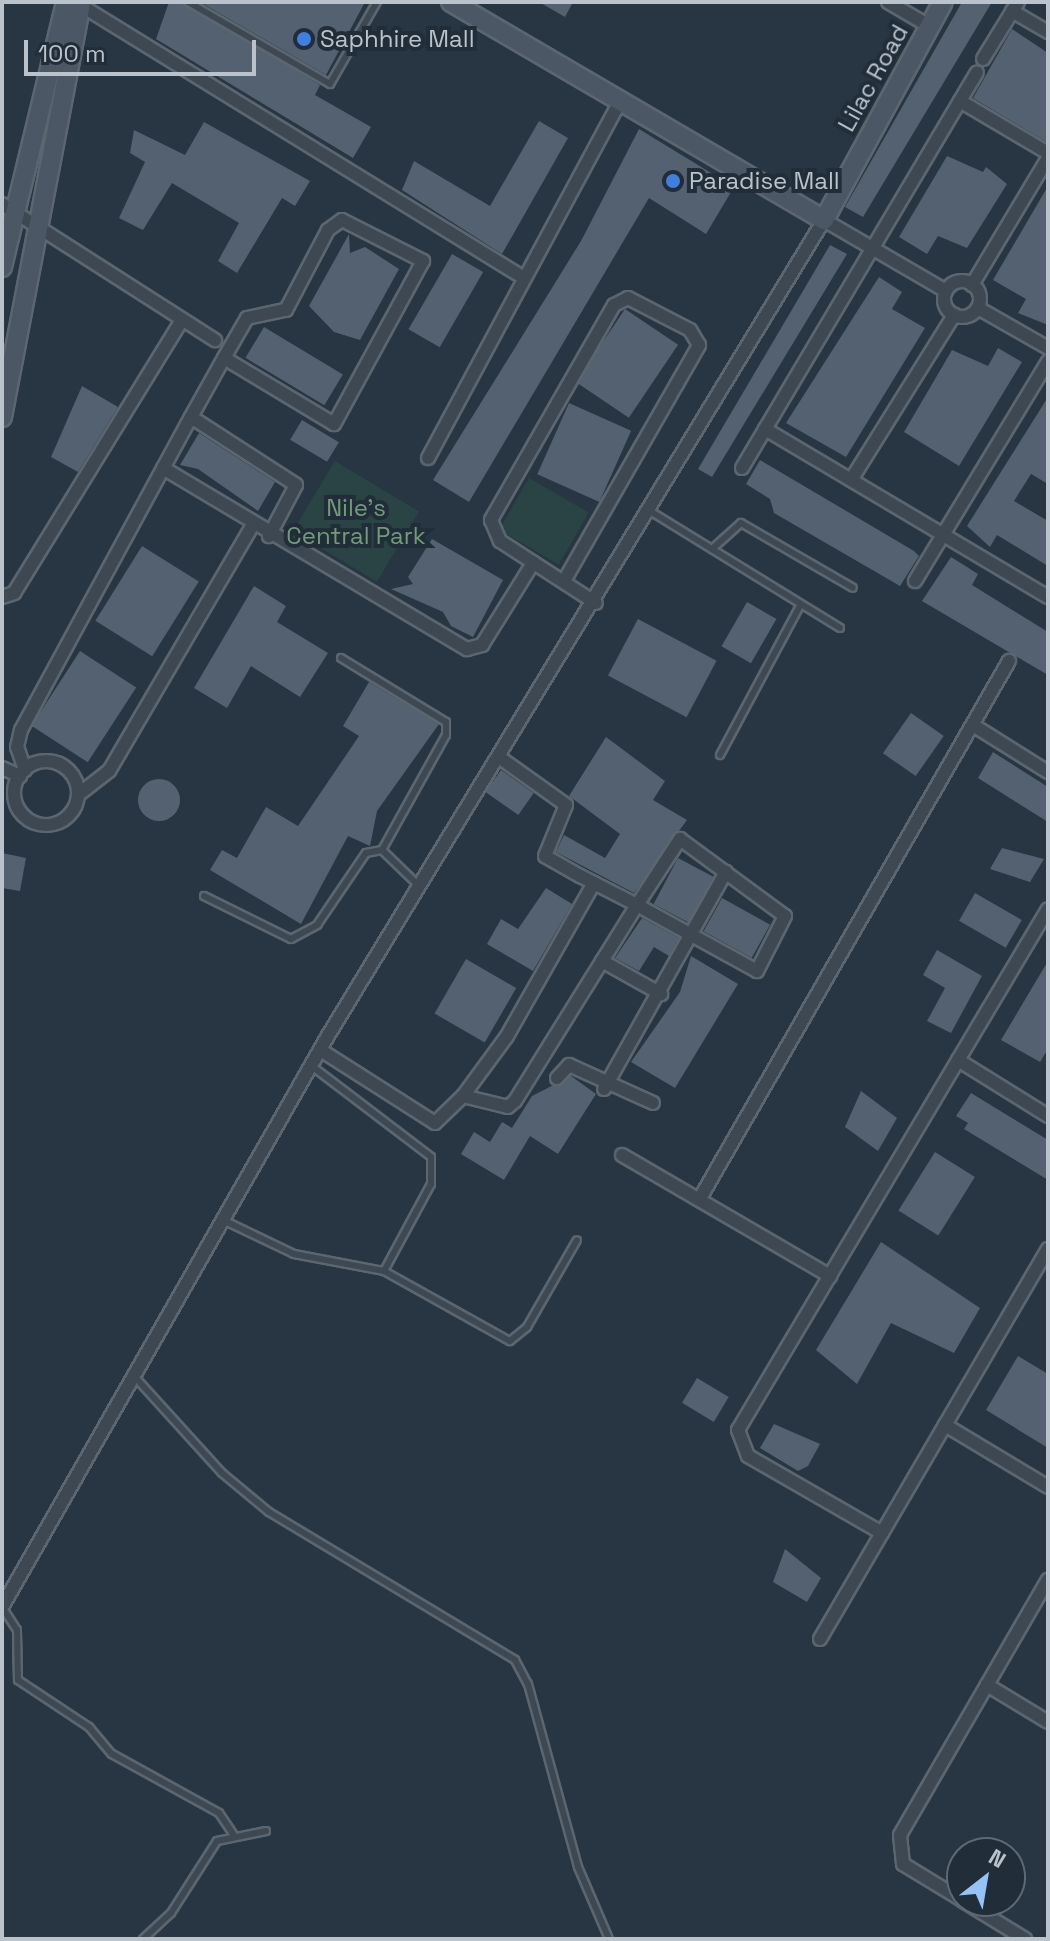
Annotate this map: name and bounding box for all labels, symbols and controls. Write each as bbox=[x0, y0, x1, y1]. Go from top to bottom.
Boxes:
street label: Lilac Road bbox=[832, 20, 914, 136]
scale bar bbox=[28, 24, 260, 74]
place label: Saphhire Mall bbox=[320, 25, 475, 53]
marker: Saphhire Mall bbox=[295, 30, 313, 48]
text: 100 m bbox=[38, 38, 106, 69]
place label: Paradise Mall bbox=[689, 167, 840, 195]
marker: Paradise Mall bbox=[664, 172, 682, 190]
park label: Nile's Central Park bbox=[286, 494, 426, 550]
north arrow bbox=[946, 1837, 1026, 1917]
text: N bbox=[984, 1842, 1011, 1874]

